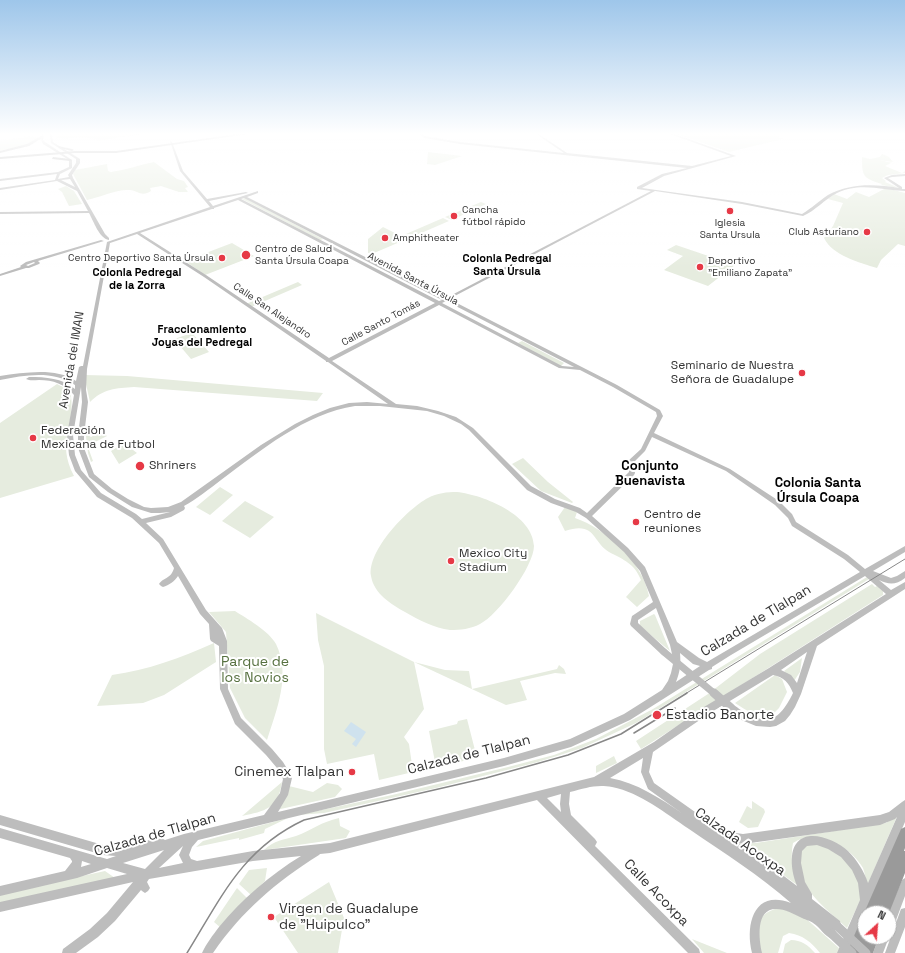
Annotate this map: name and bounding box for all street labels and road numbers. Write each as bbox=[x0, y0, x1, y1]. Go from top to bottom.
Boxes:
street label: Avenida Santa Úrsula bbox=[365, 250, 461, 308]
street label: Calle San Alejandro bbox=[231, 280, 313, 342]
street label: Calle Santo Tomás bbox=[340, 297, 422, 349]
street label: Avenida del IMAN bbox=[56, 310, 88, 410]
street label: Calzada de Tlalpan bbox=[698, 581, 814, 661]
street label: Calzada de Tlalpan bbox=[406, 732, 532, 778]
street label: Calzada Acoxpa bbox=[691, 804, 789, 880]
street label: Calzada de Tlalpan bbox=[92, 810, 218, 860]
street label: Calle Acoxpa bbox=[620, 856, 692, 930]

